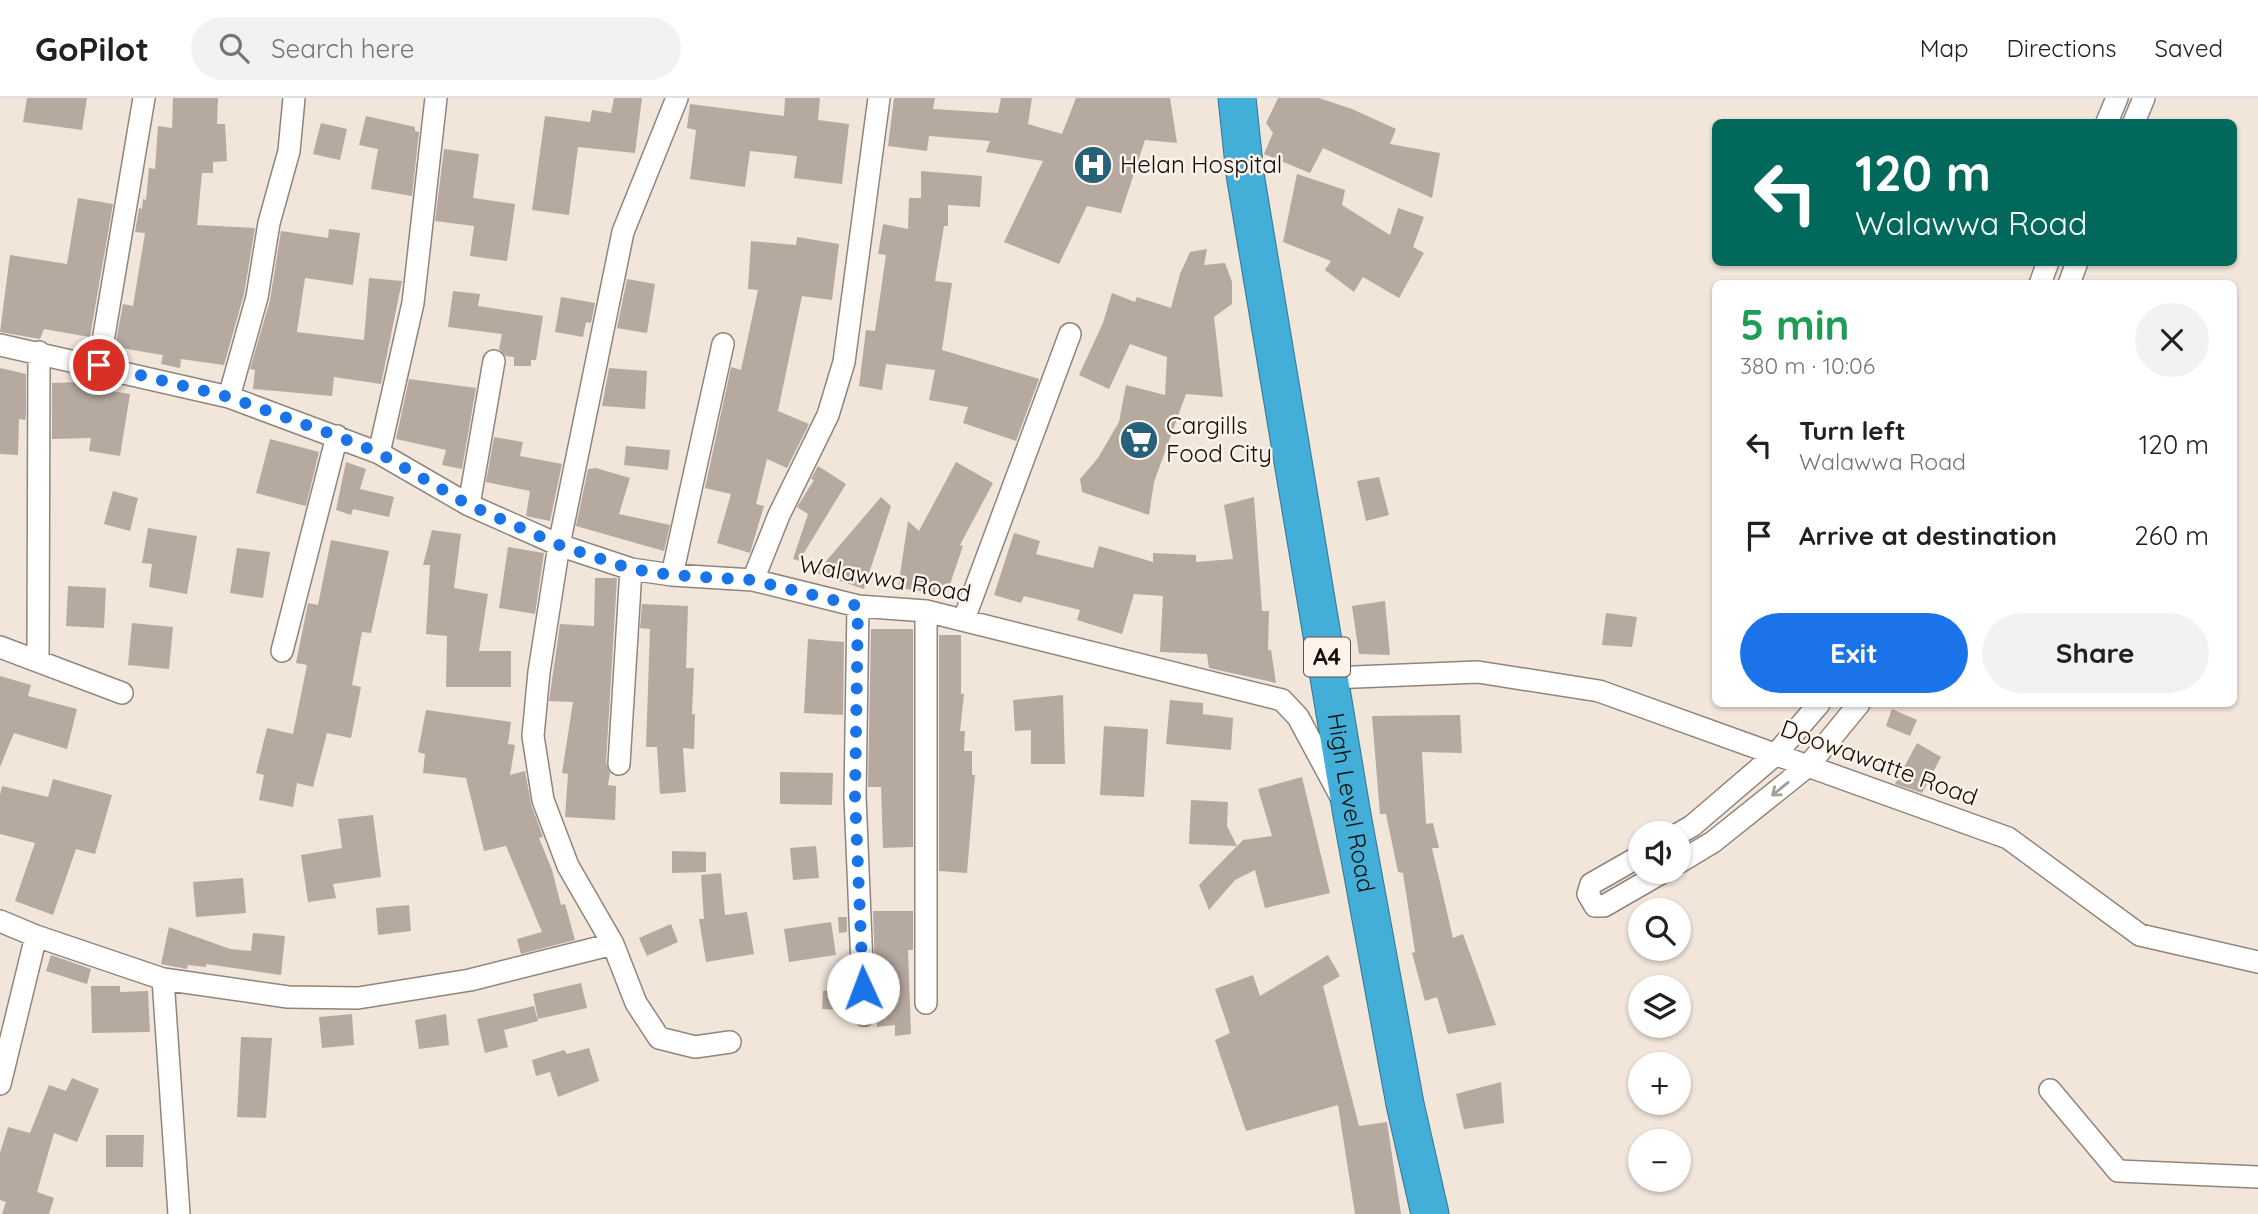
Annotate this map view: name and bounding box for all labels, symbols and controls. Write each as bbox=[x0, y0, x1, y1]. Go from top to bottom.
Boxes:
search box bbox=[191, 17, 681, 80]
text: GoPilot bbox=[35, 28, 149, 69]
icon: search bbox=[215, 29, 253, 67]
text: Search here bbox=[271, 32, 414, 65]
text: Map bbox=[1920, 33, 1969, 63]
text: Directions bbox=[2007, 33, 2117, 63]
text: Saved bbox=[2155, 33, 2223, 63]
text: 120 m bbox=[1855, 142, 1991, 203]
hospital icon: Helan Hospital bbox=[1072, 144, 1114, 186]
icon: left bbox=[1740, 147, 1831, 238]
place label: Helan Hospital bbox=[1120, 149, 1282, 179]
text: Walawwa Road bbox=[1855, 203, 2087, 243]
text: 5 min bbox=[1740, 298, 1850, 351]
button: close bbox=[2135, 303, 2209, 377]
pin bbox=[69, 335, 129, 395]
icon: arrive bbox=[80, 346, 118, 384]
text: 380 m · 10:06 bbox=[1740, 351, 1875, 380]
place label: Cargills Food City bbox=[1166, 410, 1272, 468]
text: Turn left bbox=[1799, 414, 1906, 447]
supermarket icon: Cargills Food City bbox=[1118, 419, 1160, 461]
icon: left bbox=[1740, 426, 1778, 464]
text: 120 m bbox=[2139, 428, 2209, 461]
text: Walawwa Road bbox=[1799, 447, 1966, 476]
icon: arrive bbox=[1740, 517, 1778, 555]
text: Arrive at destination bbox=[1799, 519, 2057, 552]
text: 260 m bbox=[2134, 519, 2209, 552]
street label: Walawwa Road bbox=[797, 548, 974, 608]
button: Exit bbox=[1740, 613, 1968, 693]
button: Share bbox=[1982, 613, 2209, 693]
road number: A4 bbox=[1304, 638, 1350, 677]
street label: High Level Road bbox=[1321, 711, 1382, 895]
street label: Doowawatte Road bbox=[1777, 712, 1982, 812]
one-way arrow bbox=[1771, 781, 1789, 797]
map controls bbox=[1628, 821, 1691, 1192]
button: sound bbox=[1628, 821, 1691, 884]
button: search bbox=[1628, 898, 1691, 961]
position arrow bbox=[826, 951, 900, 1025]
button: layers bbox=[1628, 975, 1691, 1038]
button: + bbox=[1628, 1052, 1691, 1115]
button: − bbox=[1628, 1129, 1691, 1192]

